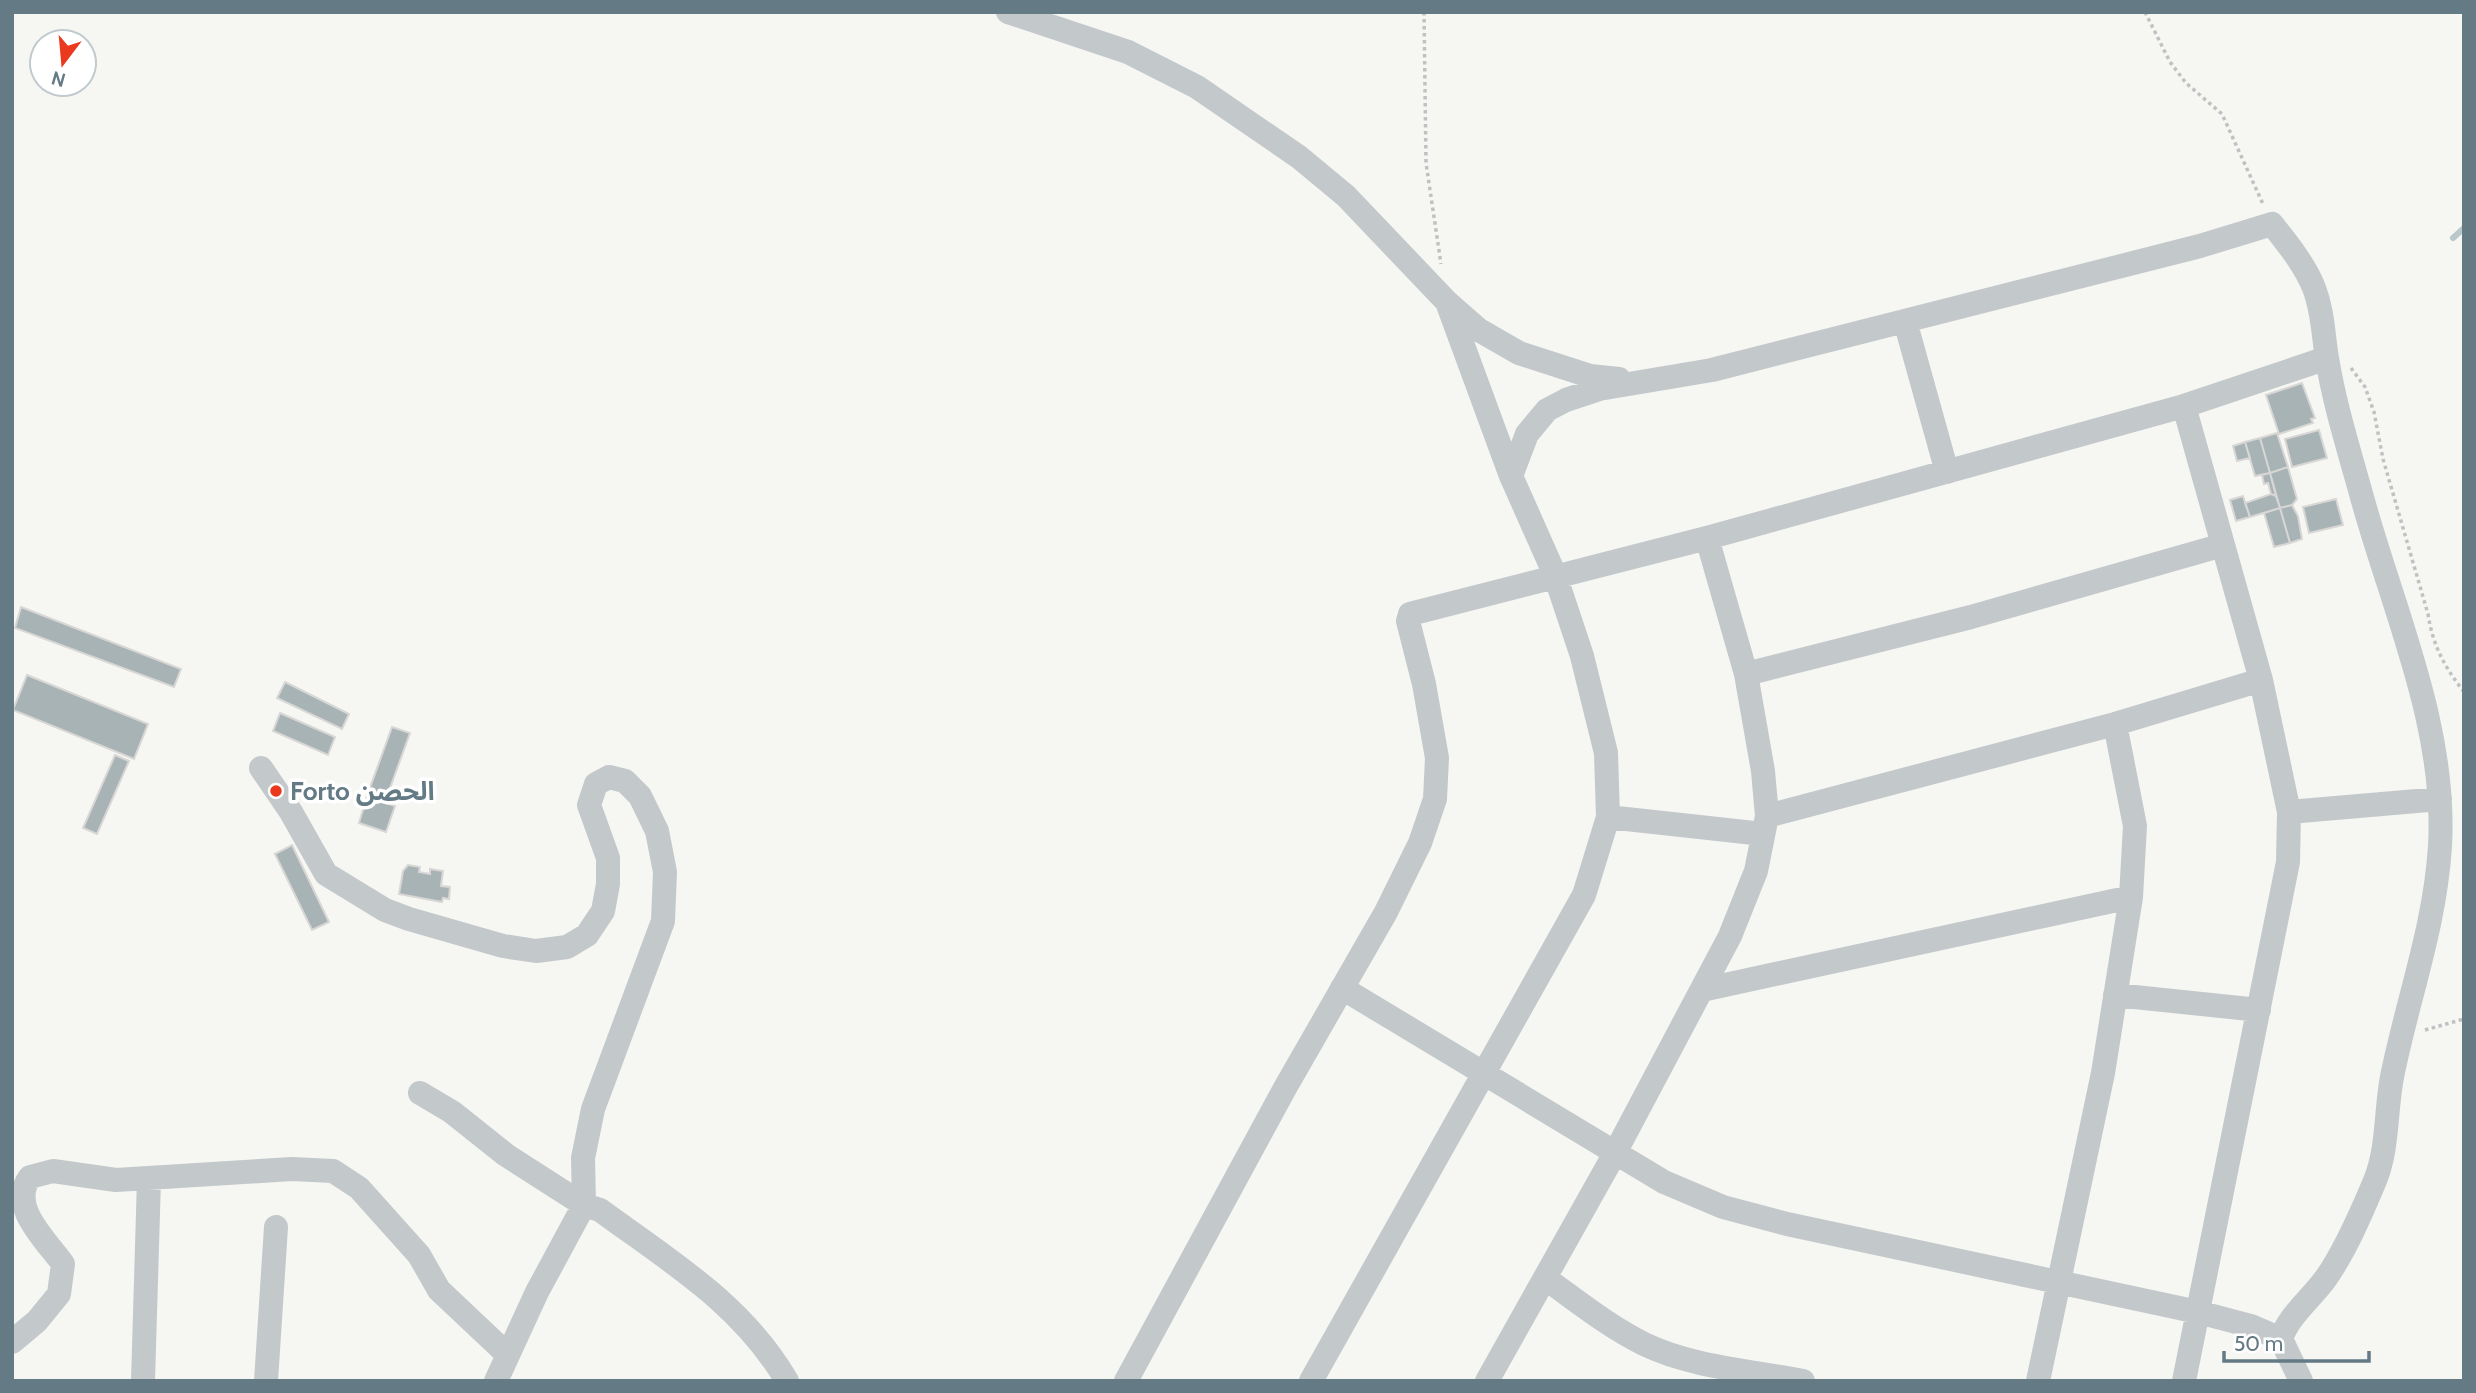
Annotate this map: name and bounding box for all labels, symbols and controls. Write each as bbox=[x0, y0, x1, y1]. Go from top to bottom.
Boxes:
north arrow bbox=[28, 28, 98, 98]
text: N bbox=[49, 66, 68, 92]
place label: Forto الحصن bbox=[290, 775, 435, 807]
marker: Forto الحصن bbox=[268, 783, 284, 799]
scale bar bbox=[2224, 1320, 2369, 1364]
text: 50 m bbox=[2234, 1331, 2283, 1356]

